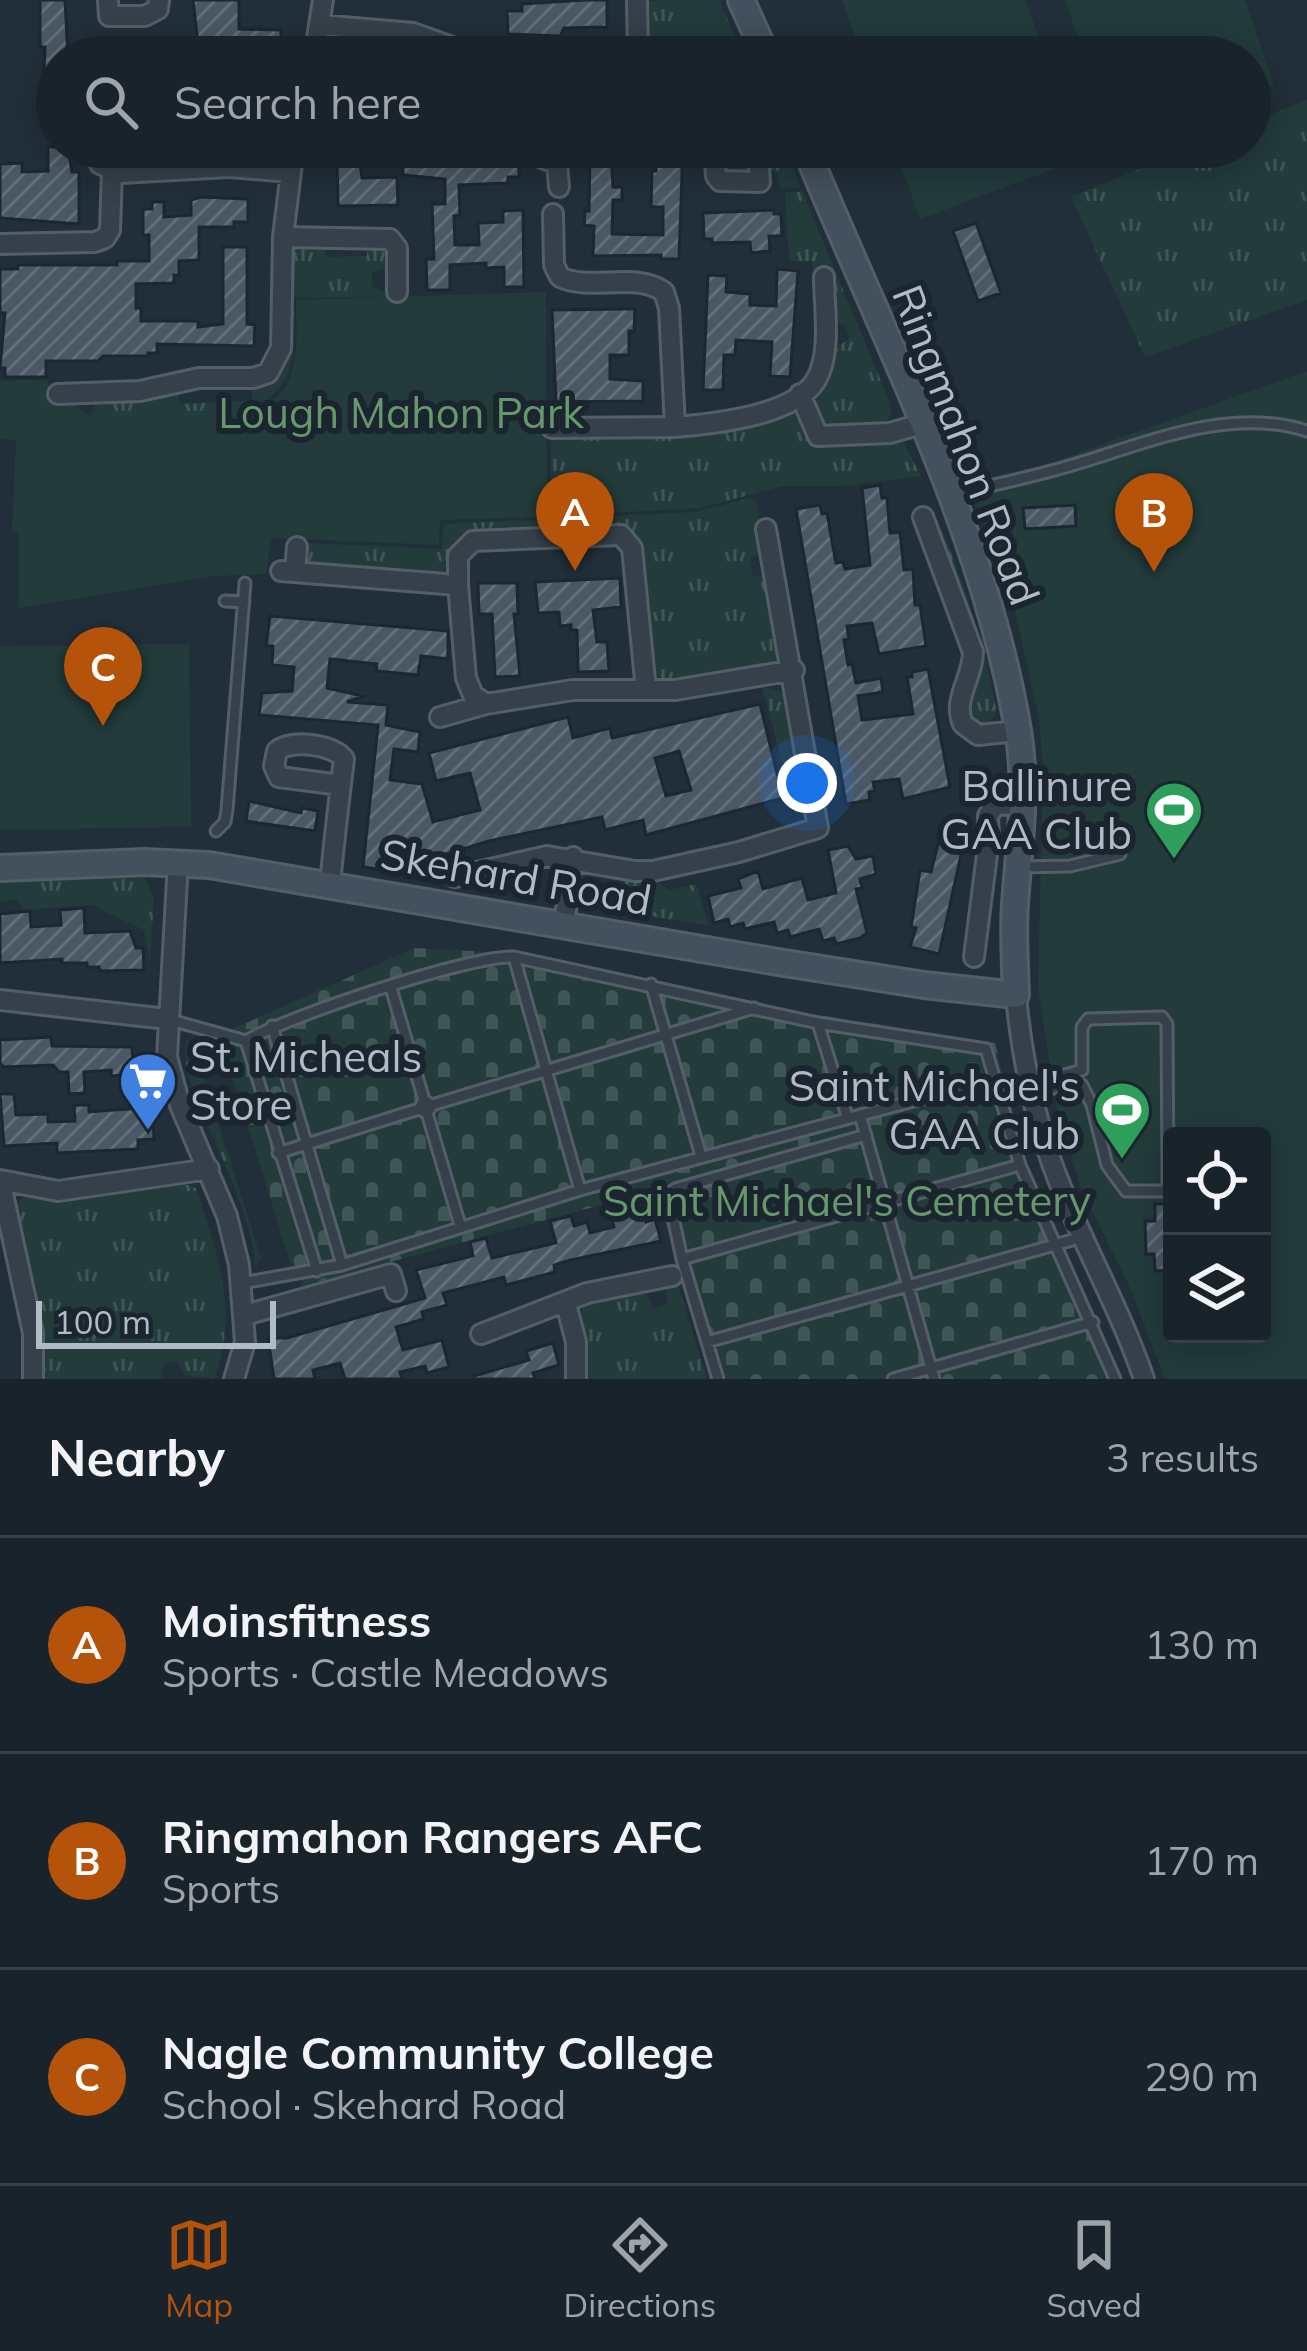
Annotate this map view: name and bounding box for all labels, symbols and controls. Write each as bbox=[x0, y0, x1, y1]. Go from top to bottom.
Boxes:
search box bbox=[36, 36, 1271, 168]
icon: search bbox=[78, 69, 144, 135]
text: Search here bbox=[174, 74, 421, 130]
street label: Ringmahon Road bbox=[881, 277, 1052, 612]
park label: Lough Mahon Park bbox=[218, 386, 584, 439]
pin: A bbox=[536, 472, 614, 571]
pin: B bbox=[1115, 473, 1193, 572]
pin: C bbox=[64, 627, 142, 726]
your location bbox=[777, 753, 837, 813]
place label: Ballinure GAA Club bbox=[940, 759, 1132, 860]
sports icon: Ballinure GAA Club bbox=[1143, 779, 1205, 861]
street label: Skehard Road bbox=[377, 827, 656, 926]
place label: St. Micheals Store bbox=[190, 1030, 422, 1131]
supermarket icon: St. Micheals Store bbox=[117, 1050, 179, 1132]
place label: Saint Michael's GAA Club bbox=[789, 1059, 1080, 1160]
sports icon: Saint Michael's GAA Club bbox=[1091, 1079, 1153, 1161]
map controls bbox=[1163, 1127, 1271, 1343]
button: locate bbox=[1163, 1127, 1271, 1235]
park label: Saint Michael's Cemetery bbox=[603, 1174, 1091, 1227]
button: layers bbox=[1163, 1235, 1271, 1343]
scale bar bbox=[36, 1295, 276, 1348]
text: 100 m bbox=[54, 1301, 151, 1342]
text: Nearby bbox=[48, 1425, 225, 1489]
text: 3 results bbox=[1106, 1433, 1259, 1482]
text: Moinsfitness bbox=[162, 1592, 431, 1648]
text: A bbox=[72, 1620, 102, 1669]
text: 130 m bbox=[1144, 1620, 1259, 1669]
text: Sports · Castle Meadows bbox=[162, 1648, 609, 1697]
text: Ringmahon Rangers AFC bbox=[162, 1808, 703, 1864]
text: B bbox=[74, 1836, 100, 1885]
text: 170 m bbox=[1144, 1836, 1259, 1885]
text: Sports bbox=[162, 1864, 280, 1913]
text: Nagle Community College bbox=[162, 2024, 714, 2080]
text: C bbox=[74, 2052, 100, 2101]
text: 290 m bbox=[1144, 2052, 1259, 2101]
text: School · Skehard Road bbox=[162, 2080, 566, 2129]
tab: Map bbox=[165, 2212, 233, 2325]
tab: Directions bbox=[564, 2212, 716, 2325]
tab: Saved bbox=[1047, 2212, 1142, 2325]

